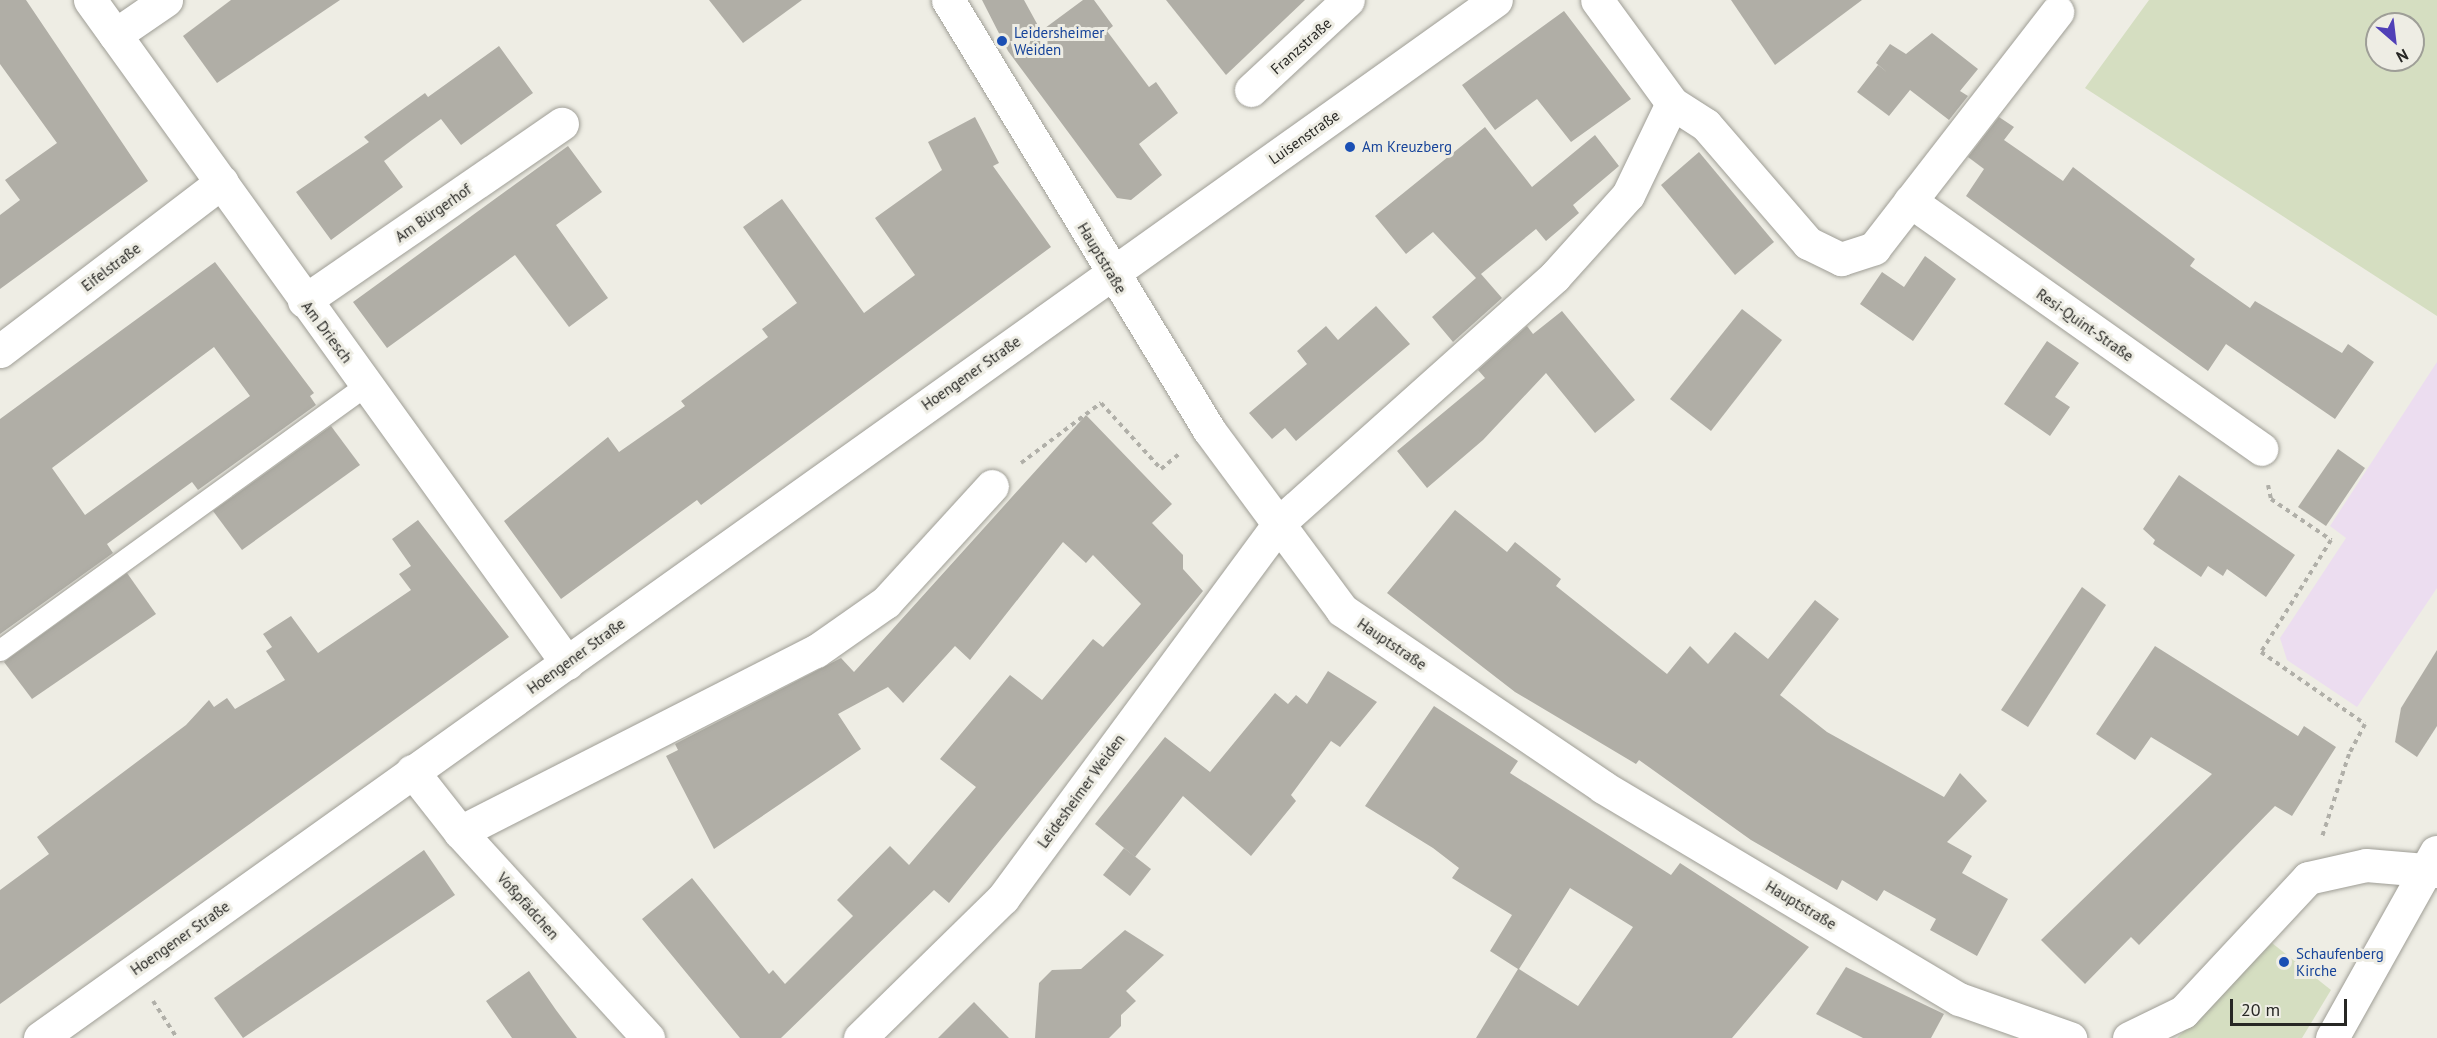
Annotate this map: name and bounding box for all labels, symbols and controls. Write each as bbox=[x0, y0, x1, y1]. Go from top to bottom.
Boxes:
north arrow bbox=[2365, 12, 2425, 72]
street label: Franzstraße bbox=[1267, 14, 1335, 78]
place label: Leidersheimer Weiden bbox=[1014, 23, 1104, 58]
marker: Leidersheimer Weiden bbox=[995, 34, 1009, 48]
text: N bbox=[2393, 45, 2412, 67]
street label: Luisenstraße bbox=[1265, 106, 1343, 168]
place label: Am Kreuzberg bbox=[1362, 138, 1452, 156]
marker: Am Kreuzberg bbox=[1343, 140, 1357, 154]
street label: Am Bürgerhof bbox=[392, 180, 474, 246]
street label: Hauptstraße bbox=[1074, 219, 1130, 297]
street label: Eifelstraße bbox=[78, 239, 144, 295]
street label: Resi-Quint-Straße bbox=[2033, 285, 2137, 365]
street label: Am Driesch bbox=[298, 298, 356, 366]
street label: Hoengener Straße bbox=[918, 332, 1024, 414]
street label: Hoengener Straße bbox=[524, 614, 628, 698]
street label: Hauptstraße bbox=[1354, 614, 1430, 674]
street label: Leidesheimer Weiden bbox=[1034, 730, 1128, 852]
street label: Voßpfädchen bbox=[493, 869, 563, 943]
street label: Hauptstraße bbox=[1762, 877, 1840, 933]
street label: Hoengener Straße bbox=[127, 897, 233, 979]
place label: Schaufenberg Kirche bbox=[2296, 944, 2384, 979]
marker: Schaufenberg Kirche bbox=[2277, 955, 2291, 969]
scale bar bbox=[2233, 987, 2350, 1025]
text: 20 m bbox=[2241, 998, 2280, 1021]

